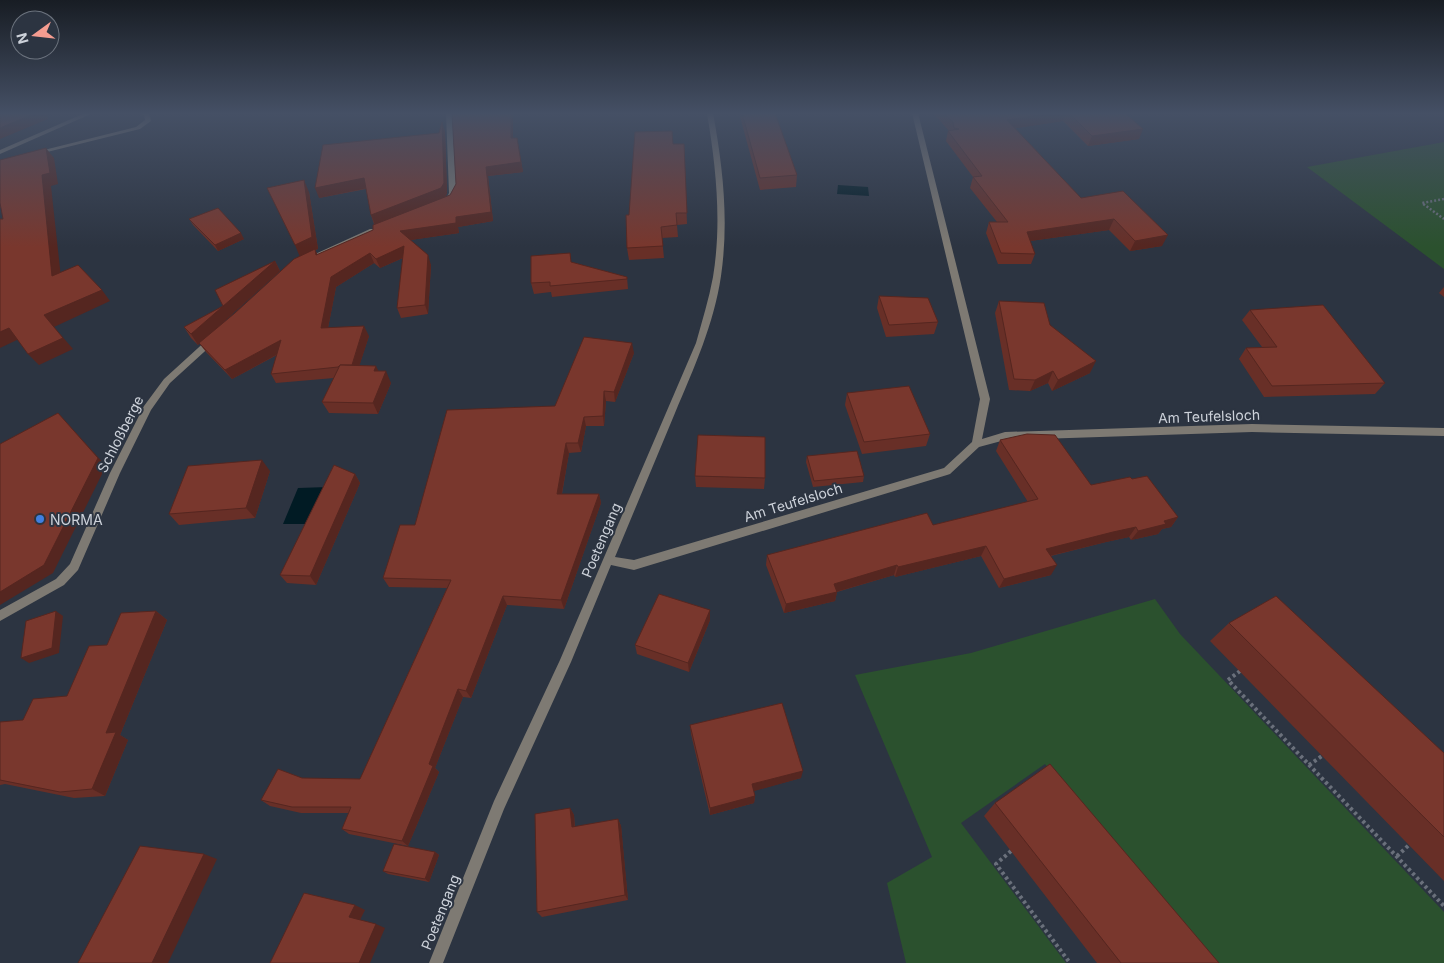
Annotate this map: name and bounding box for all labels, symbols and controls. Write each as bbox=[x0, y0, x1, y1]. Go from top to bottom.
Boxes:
north arrow bbox=[10, 10, 60, 60]
text: N bbox=[12, 31, 32, 46]
street label: Schloßberge bbox=[93, 393, 147, 475]
street label: Am Teufelsloch bbox=[1158, 406, 1260, 426]
street label: Am Teufelsloch bbox=[742, 479, 844, 525]
street label: Poetengang bbox=[578, 500, 624, 580]
place label: NORMA bbox=[50, 511, 103, 528]
marker: NORMA bbox=[34, 513, 46, 525]
street label: Poetengang bbox=[417, 872, 463, 952]

